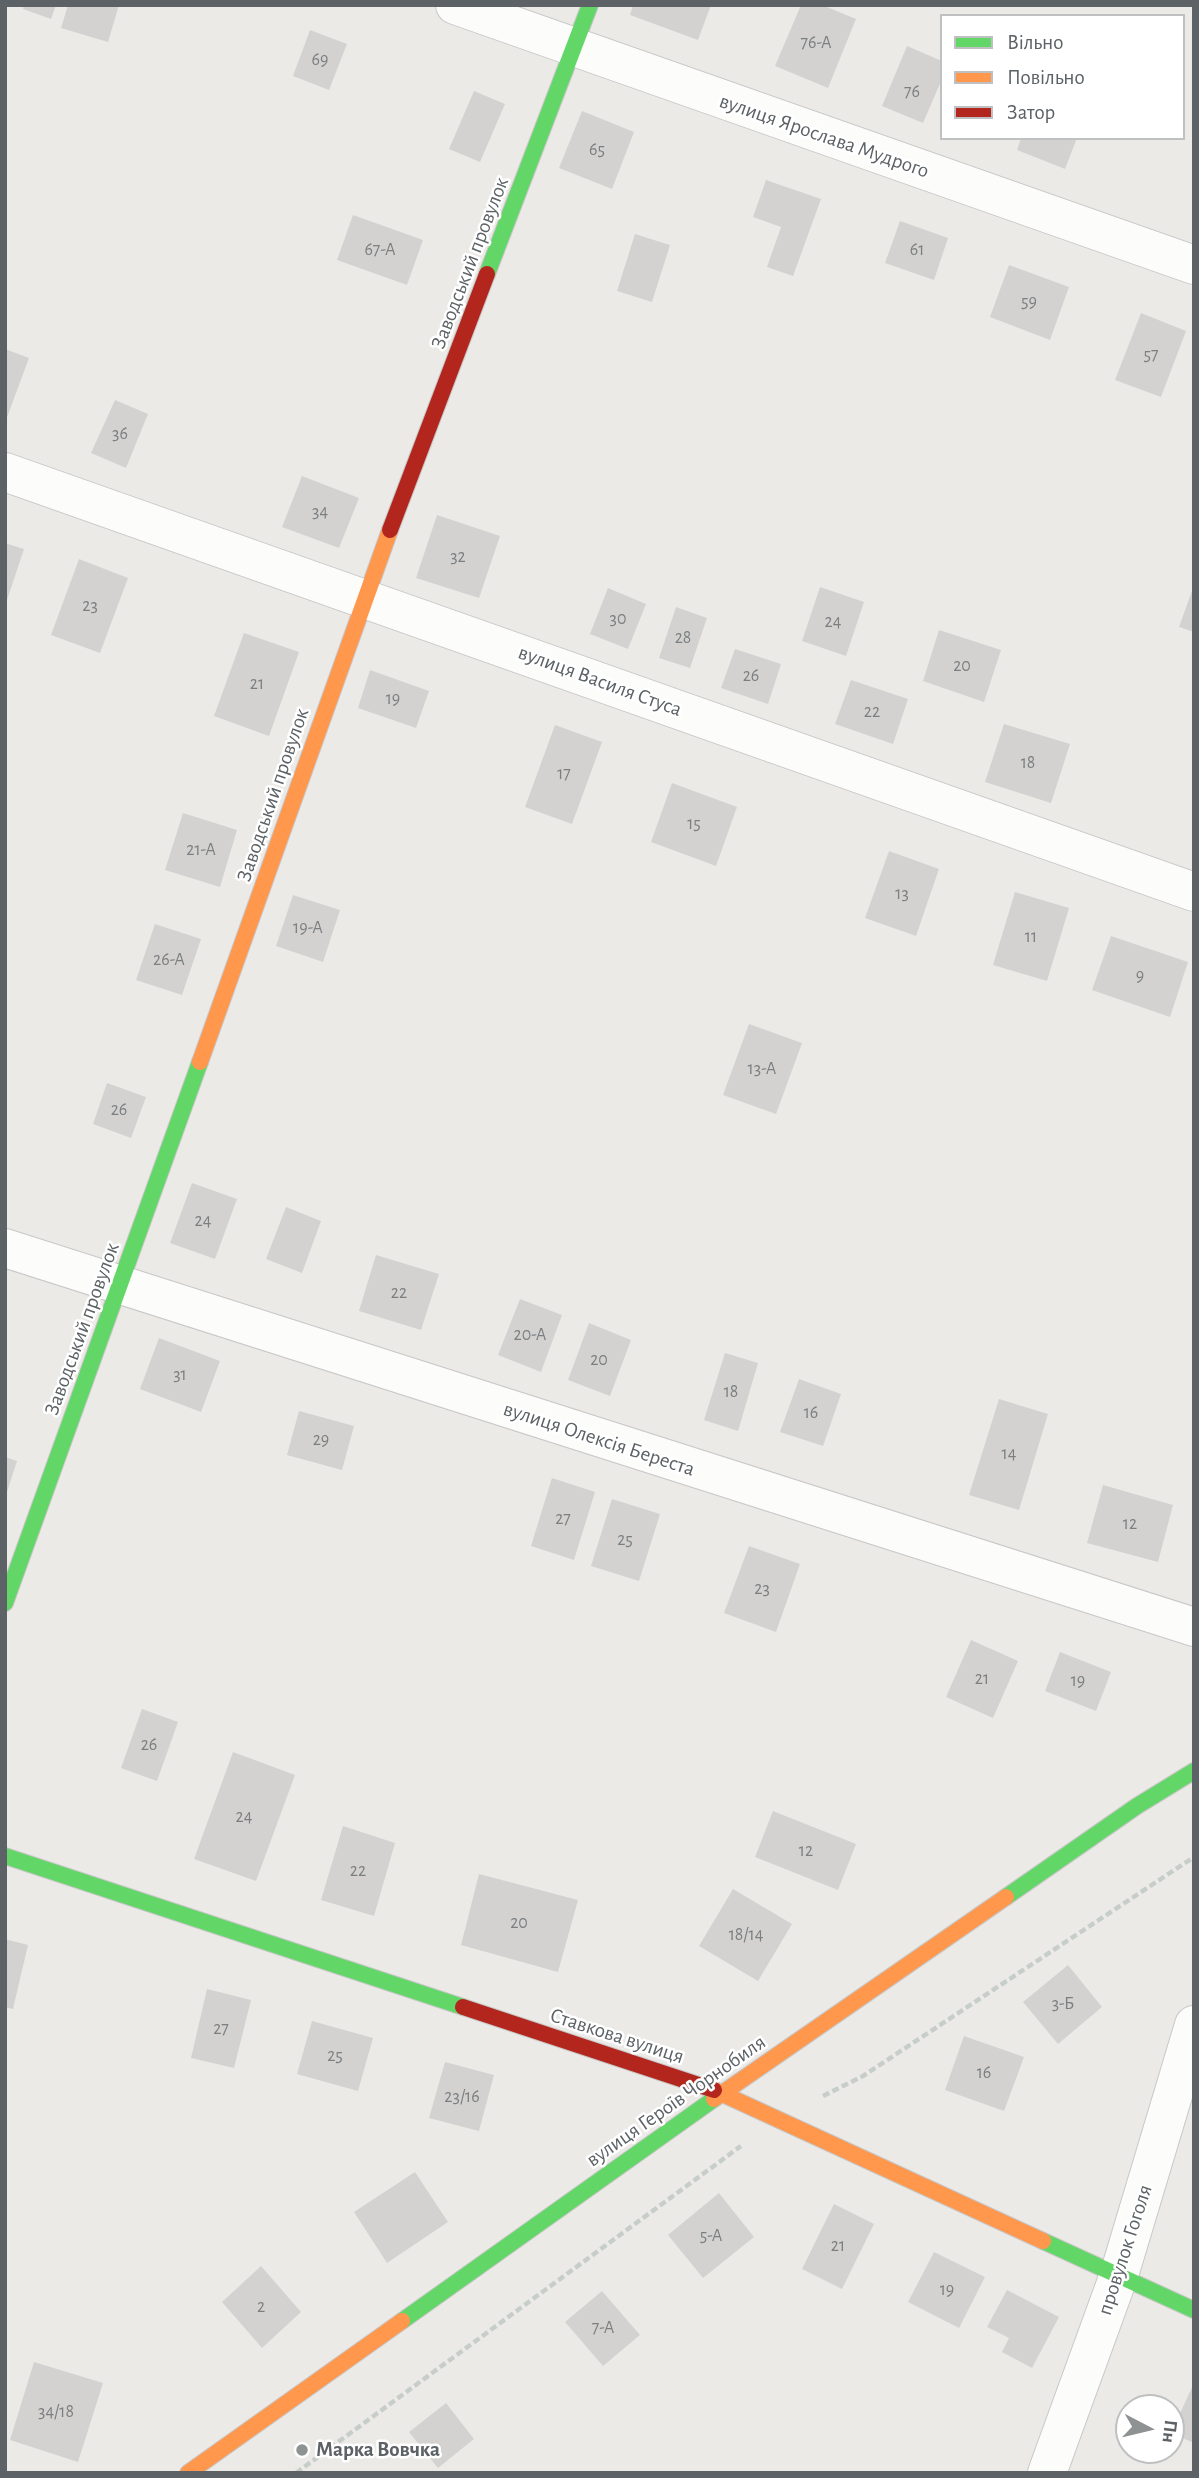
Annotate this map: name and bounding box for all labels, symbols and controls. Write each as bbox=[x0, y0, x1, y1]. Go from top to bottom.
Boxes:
legend bbox=[940, 14, 1185, 140]
house number: 76-А bbox=[800, 32, 832, 54]
text: Вільно bbox=[1007, 32, 1063, 53]
house number: 69 bbox=[312, 49, 328, 71]
text: Повільно bbox=[1007, 67, 1085, 88]
house number: 76 bbox=[904, 81, 920, 103]
street label: вулиця Ярослава Мудрого bbox=[716, 88, 932, 184]
text: Затор bbox=[1007, 102, 1055, 123]
house number: 65 bbox=[589, 139, 605, 161]
street label: Заводський провулок bbox=[426, 174, 514, 352]
house number: 67-А bbox=[364, 239, 396, 261]
house number: 61 bbox=[910, 239, 924, 261]
house number: 59 bbox=[1021, 291, 1037, 313]
house number: 57 bbox=[1143, 344, 1159, 366]
house number: 36 bbox=[112, 423, 128, 445]
house number: 34 bbox=[312, 501, 328, 523]
house number: 32 bbox=[450, 546, 466, 568]
house number: 23 bbox=[82, 595, 98, 617]
house number: 30 bbox=[610, 608, 626, 630]
house number: 24 bbox=[825, 611, 841, 633]
house number: 28 bbox=[675, 627, 691, 649]
street label: вулиця Василя Стуса bbox=[515, 640, 685, 722]
house number: 20 bbox=[953, 655, 971, 677]
house number: 26 bbox=[743, 665, 759, 687]
house number: 21 bbox=[250, 673, 264, 695]
house number: 19 bbox=[386, 688, 400, 710]
house number: 22 bbox=[864, 701, 880, 723]
street label: Заводський провулок bbox=[231, 705, 315, 885]
house number: 18 bbox=[1021, 752, 1035, 774]
house number: 17 bbox=[557, 763, 571, 785]
house number: 15 bbox=[687, 813, 701, 835]
house number: 21-А bbox=[186, 839, 216, 861]
house number: 13 bbox=[895, 883, 909, 905]
house number: 19-А bbox=[293, 917, 323, 939]
house number: 11 bbox=[1025, 926, 1037, 948]
house number: 26-А bbox=[153, 949, 185, 971]
house number: 9 bbox=[1136, 965, 1144, 987]
house number: 13-А bbox=[748, 1058, 776, 1080]
house number: 26 bbox=[111, 1099, 127, 1121]
house number: 24 bbox=[195, 1210, 211, 1232]
street label: Заводський провулок bbox=[39, 1239, 125, 1419]
house number: 22 bbox=[391, 1282, 407, 1304]
house number: 20-А bbox=[514, 1324, 546, 1346]
house number: 20 bbox=[590, 1349, 608, 1371]
house number: 31 bbox=[173, 1364, 187, 1386]
house number: 18 bbox=[724, 1381, 738, 1403]
street label: вулиця Олексія Береста bbox=[500, 1396, 698, 1482]
house number: 16 bbox=[804, 1402, 818, 1424]
house number: 29 bbox=[313, 1429, 329, 1451]
house number: 14 bbox=[1002, 1443, 1016, 1465]
house number: 27 bbox=[555, 1508, 571, 1530]
house number: 12 bbox=[1123, 1513, 1137, 1535]
house number: 25 bbox=[617, 1529, 633, 1551]
house number: 23 bbox=[754, 1578, 770, 1600]
house number: 21 bbox=[975, 1668, 989, 1690]
house number: 19 bbox=[1071, 1670, 1085, 1692]
house number: 26 bbox=[141, 1734, 157, 1756]
house number: 24 bbox=[236, 1806, 252, 1828]
house number: 12 bbox=[799, 1840, 813, 1862]
house number: 22 bbox=[350, 1860, 366, 1882]
house number: 20 bbox=[510, 1912, 528, 1934]
house number: 18/14 bbox=[729, 1924, 763, 1946]
house number: 3-Б bbox=[1052, 1993, 1074, 2015]
street label: Ставкова вулиця bbox=[547, 2002, 687, 2070]
house number: 27 bbox=[213, 2018, 229, 2040]
street label: вулиця Героїв Чорнобиля bbox=[581, 2030, 771, 2172]
house number: 25 bbox=[327, 2045, 343, 2067]
house number: 16 bbox=[977, 2062, 991, 2084]
house number: 23/16 bbox=[444, 2086, 480, 2108]
street label: провулок Гоголя bbox=[1092, 2182, 1158, 2318]
house number: 5-А bbox=[700, 2225, 722, 2247]
house number: 21 bbox=[831, 2235, 845, 2257]
house number: 19 bbox=[940, 2279, 954, 2301]
house number: 2 bbox=[257, 2296, 265, 2318]
house number: 7-А bbox=[592, 2317, 614, 2339]
north arrow bbox=[1115, 2394, 1185, 2464]
house number: 34/18 bbox=[38, 2401, 74, 2423]
text: Пн bbox=[1159, 2419, 1180, 2444]
place label: Марка Вовчка bbox=[316, 2437, 440, 2463]
marker: Марка Вовчка bbox=[294, 2442, 310, 2458]

